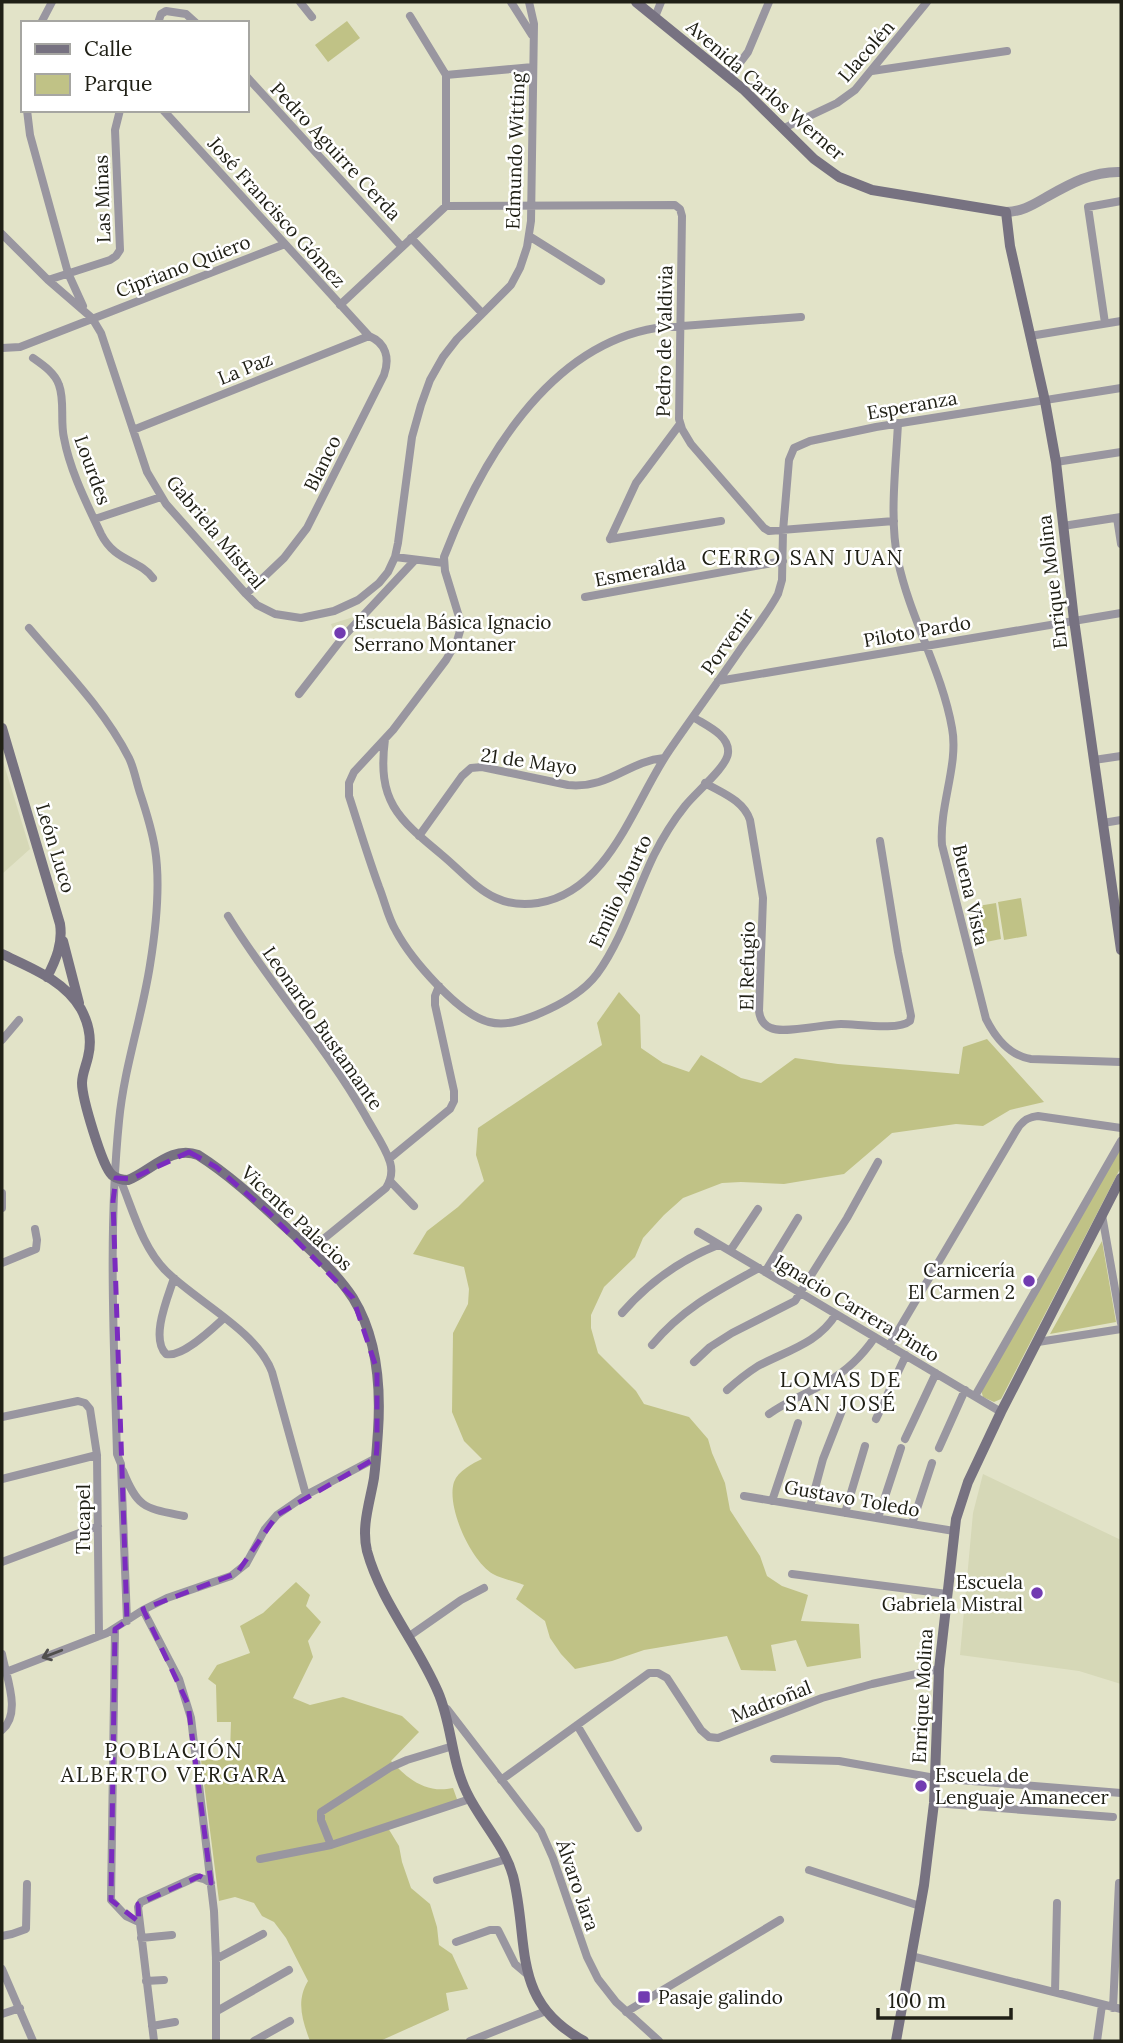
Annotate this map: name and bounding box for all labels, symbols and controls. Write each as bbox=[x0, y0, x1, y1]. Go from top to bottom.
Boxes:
street label: Avenida Carlos Werner bbox=[681, 14, 851, 166]
street label: Llacolén bbox=[833, 15, 899, 87]
legend bbox=[21, 21, 248, 112]
text: Calle bbox=[84, 35, 132, 62]
text: Parque bbox=[84, 70, 152, 97]
street label: Edmundo Witting bbox=[500, 72, 530, 230]
street label: Pedro Aguirre Cerda bbox=[266, 77, 407, 225]
street label: José Francisco Gómez bbox=[202, 131, 351, 292]
street label: Las Minas bbox=[88, 154, 116, 243]
street label: Cipriano Quiero bbox=[112, 229, 254, 303]
street label: Pedro de Valdivia bbox=[651, 265, 677, 417]
street label: La Paz bbox=[214, 346, 276, 390]
street label: Esperanza bbox=[865, 385, 959, 425]
street label: Blanco bbox=[298, 431, 346, 495]
street label: Lourdes bbox=[69, 432, 117, 508]
street label: Gabriela Mistral bbox=[161, 470, 271, 594]
street label: Enrique Molina bbox=[1032, 513, 1072, 650]
district label: CERRO SAN JUAN bbox=[701, 544, 905, 571]
street label: Esmeralda bbox=[592, 550, 688, 592]
street label: Porvenir bbox=[695, 602, 759, 679]
place label: Escuela Básica Ignacio Serrano Montaner bbox=[354, 610, 551, 656]
street label: Piloto Pardo bbox=[862, 610, 972, 652]
marker: Escuela Básica Ignacio Serrano Montaner bbox=[332, 625, 348, 641]
street label: 21 de Mayo bbox=[479, 742, 579, 780]
street label: León Luco bbox=[31, 800, 81, 896]
street label: Emilio Aburto bbox=[583, 831, 657, 951]
street label: Buena Vista bbox=[948, 842, 994, 948]
street label: El Refugio bbox=[734, 921, 760, 1011]
street label: Leonardo Bustamante bbox=[258, 942, 388, 1114]
street label: Vicente Palacios bbox=[236, 1160, 358, 1276]
street label: Ignacio Carrera Pinto bbox=[770, 1249, 944, 1367]
place label: Carnicería El Carmen 2 bbox=[908, 1258, 1015, 1304]
marker: Carnicería El Carmen 2 bbox=[1021, 1273, 1037, 1289]
district label: LOMAS DE SAN JOSÉ bbox=[780, 1366, 902, 1417]
street label: Gustavo Toledo bbox=[782, 1474, 922, 1522]
street label: Tucapel bbox=[71, 1484, 95, 1554]
place label: Escuela Gabriela Mistral bbox=[882, 1570, 1023, 1616]
marker: Escuela Gabriela Mistral bbox=[1029, 1585, 1045, 1601]
street label: Enrique Molina bbox=[906, 1628, 938, 1764]
one-way arrow bbox=[42, 1649, 64, 1662]
street label: Madroñal bbox=[727, 1675, 815, 1727]
district label: POBLACIÓN ALBERTO VERGARA bbox=[60, 1737, 287, 1788]
place label: Escuela de Lenguaje Amanecer bbox=[935, 1763, 1109, 1809]
marker: Escuela de Lenguaje Amanecer bbox=[913, 1778, 929, 1794]
street label: Álvaro Jara bbox=[551, 1835, 605, 1934]
scale bar bbox=[878, 1976, 1011, 2020]
place label: Pasaje galindo bbox=[658, 1985, 783, 2009]
text: 100 m bbox=[888, 1987, 946, 2014]
marker: Pasaje galindo bbox=[636, 1989, 652, 2005]

